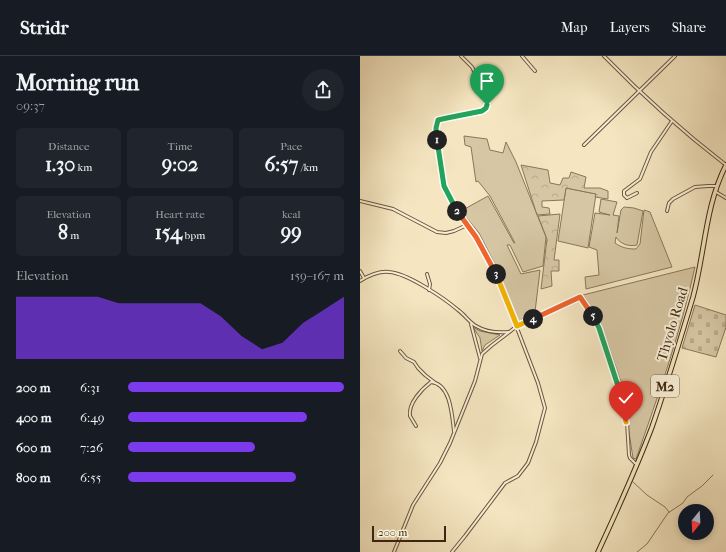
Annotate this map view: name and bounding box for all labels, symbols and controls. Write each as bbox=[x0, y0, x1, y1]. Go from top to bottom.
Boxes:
text: Stridr bbox=[20, 17, 69, 39]
text: Map bbox=[561, 19, 588, 36]
text: Layers bbox=[610, 19, 650, 36]
text: Share bbox=[672, 19, 706, 36]
pin bbox=[470, 64, 504, 105]
button: share bbox=[302, 69, 344, 111]
text: Morning run bbox=[16, 70, 139, 96]
icon: arrive bbox=[476, 70, 498, 92]
text: 09:37 bbox=[16, 98, 45, 113]
pin: 1 bbox=[427, 130, 447, 150]
text: 1 bbox=[435, 133, 439, 146]
text: Distance bbox=[48, 140, 89, 153]
text: Time bbox=[167, 140, 192, 153]
text: Pace bbox=[280, 140, 302, 153]
text: 1.30 bbox=[45, 153, 75, 176]
text: 9:02 bbox=[162, 153, 198, 176]
text: 6:57 bbox=[264, 153, 298, 176]
text: km bbox=[75, 161, 92, 174]
text: /km bbox=[298, 161, 318, 174]
pin: 2 bbox=[447, 201, 467, 221]
text: 2 bbox=[454, 204, 460, 217]
text: Elevation bbox=[46, 208, 91, 221]
text: Heart rate bbox=[155, 208, 205, 221]
text: kcal bbox=[282, 208, 301, 221]
text: 8 bbox=[58, 221, 68, 244]
text: 154 bbox=[155, 221, 182, 244]
text: 99 bbox=[281, 221, 302, 244]
text: m bbox=[68, 229, 79, 242]
text: bpm bbox=[182, 229, 205, 242]
pin: 3 bbox=[486, 264, 506, 284]
text: 3 bbox=[494, 267, 498, 280]
text: Elevation bbox=[16, 268, 69, 283]
text: 159–167 m bbox=[290, 268, 344, 283]
street label: Thyolo Road bbox=[653, 285, 692, 363]
pin: 5 bbox=[583, 306, 603, 326]
pin: 4 bbox=[523, 309, 543, 329]
text: 5 bbox=[591, 309, 595, 322]
text: 4 bbox=[530, 312, 536, 325]
road number: M2 bbox=[651, 375, 679, 397]
text: 200 m bbox=[16, 380, 51, 395]
text: 6:31 bbox=[80, 380, 100, 395]
pin bbox=[609, 381, 643, 422]
icon: check bbox=[615, 387, 637, 409]
text: 400 m bbox=[16, 410, 52, 425]
text: 6:49 bbox=[80, 410, 105, 425]
text: 600 m bbox=[16, 440, 51, 455]
text: 7:26 bbox=[80, 440, 103, 455]
text: 800 m bbox=[16, 470, 50, 485]
text: 6:55 bbox=[80, 470, 101, 485]
north arrow bbox=[678, 504, 714, 540]
map controls bbox=[678, 504, 714, 540]
scale bar bbox=[372, 524, 446, 543]
text: 200 m bbox=[378, 526, 407, 539]

